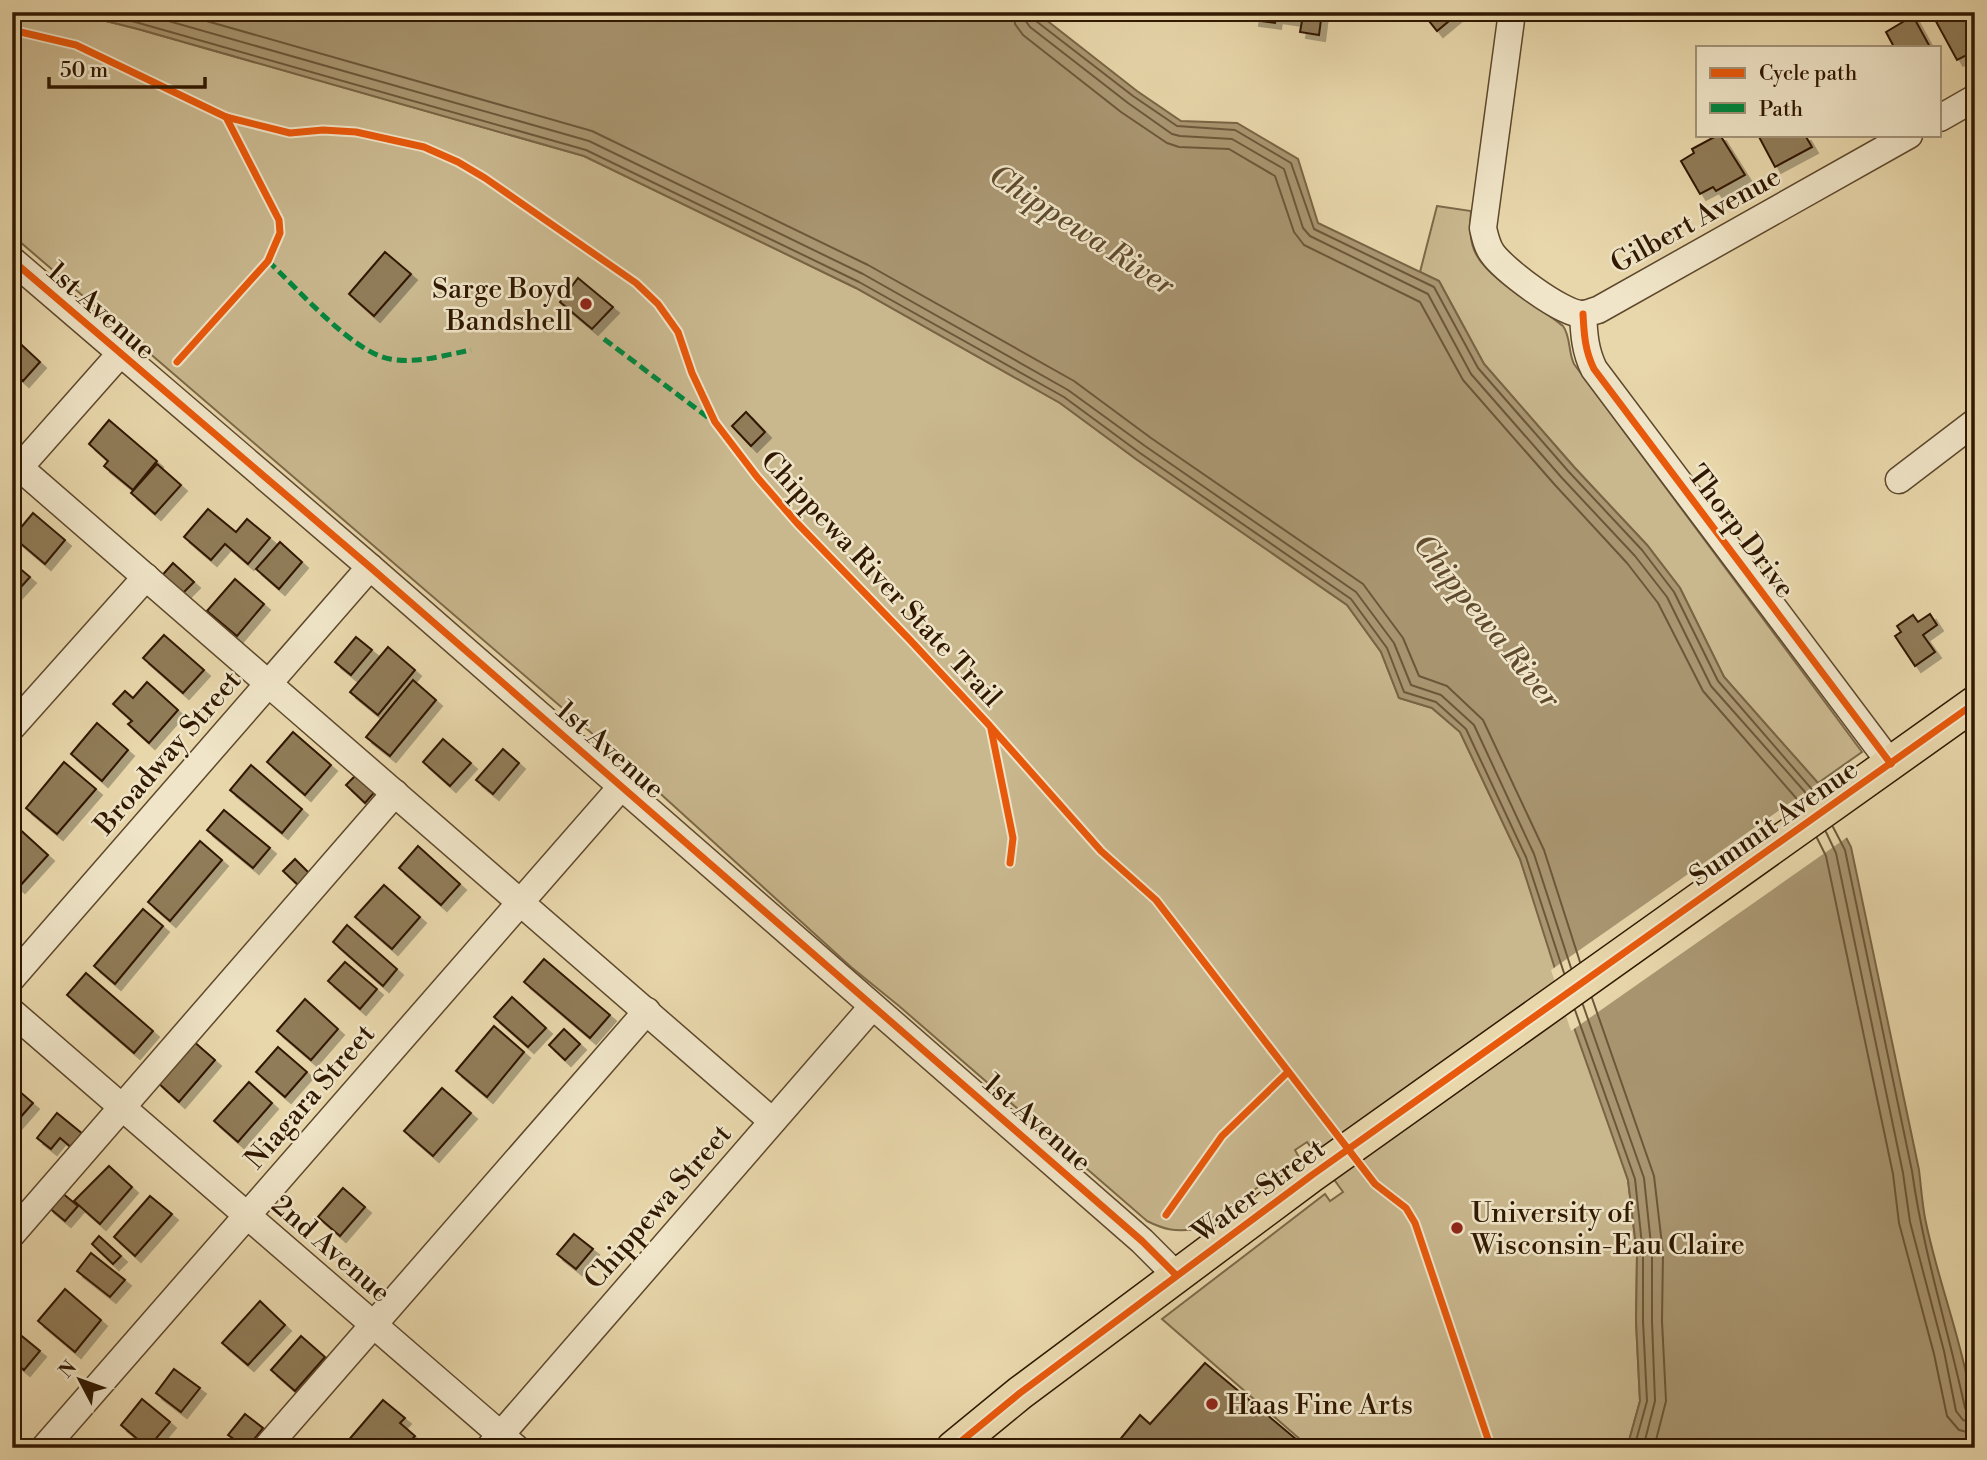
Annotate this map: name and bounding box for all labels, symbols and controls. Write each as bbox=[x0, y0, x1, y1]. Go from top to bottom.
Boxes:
scale bar bbox=[49, 46, 205, 90]
legend bbox=[1696, 46, 1941, 136]
text: 50 m bbox=[60, 58, 108, 84]
text: Cycle path bbox=[1759, 61, 1858, 87]
text: Path bbox=[1759, 97, 1804, 123]
water label: Chippewa River bbox=[982, 157, 1182, 306]
street label: Gilbert Avenue bbox=[1605, 159, 1787, 281]
street label: 1st Avenue bbox=[40, 254, 163, 368]
place label: Sarge Boyd Bandshell bbox=[432, 272, 572, 339]
marker: Sarge Boyd Bandshell bbox=[578, 296, 594, 312]
street label: Chippewa River State Trail bbox=[753, 444, 1009, 714]
street label: Thorp Drive bbox=[1679, 458, 1802, 605]
water label: Chippewa River bbox=[1404, 527, 1569, 718]
street label: Broadway Street bbox=[87, 664, 249, 843]
street label: 1st Avenue bbox=[549, 693, 672, 807]
street label: Summit Avenue bbox=[1683, 752, 1865, 894]
street label: Niagara Street bbox=[238, 1017, 383, 1177]
street label: 1st Avenue bbox=[976, 1066, 1099, 1180]
street label: Chippewa Street bbox=[577, 1117, 739, 1297]
street label: Water Street bbox=[1185, 1131, 1332, 1252]
street label: 2nd Avenue bbox=[264, 1188, 398, 1310]
place label: University of Wisconsin-Eau Claire bbox=[1470, 1196, 1745, 1263]
marker: University of Wisconsin-Eau Claire bbox=[1449, 1220, 1465, 1236]
north arrow bbox=[46, 1344, 116, 1414]
text: N bbox=[54, 1356, 82, 1383]
place label: Haas Fine Arts bbox=[1226, 1388, 1413, 1423]
marker: Haas Fine Arts bbox=[1204, 1396, 1220, 1412]

